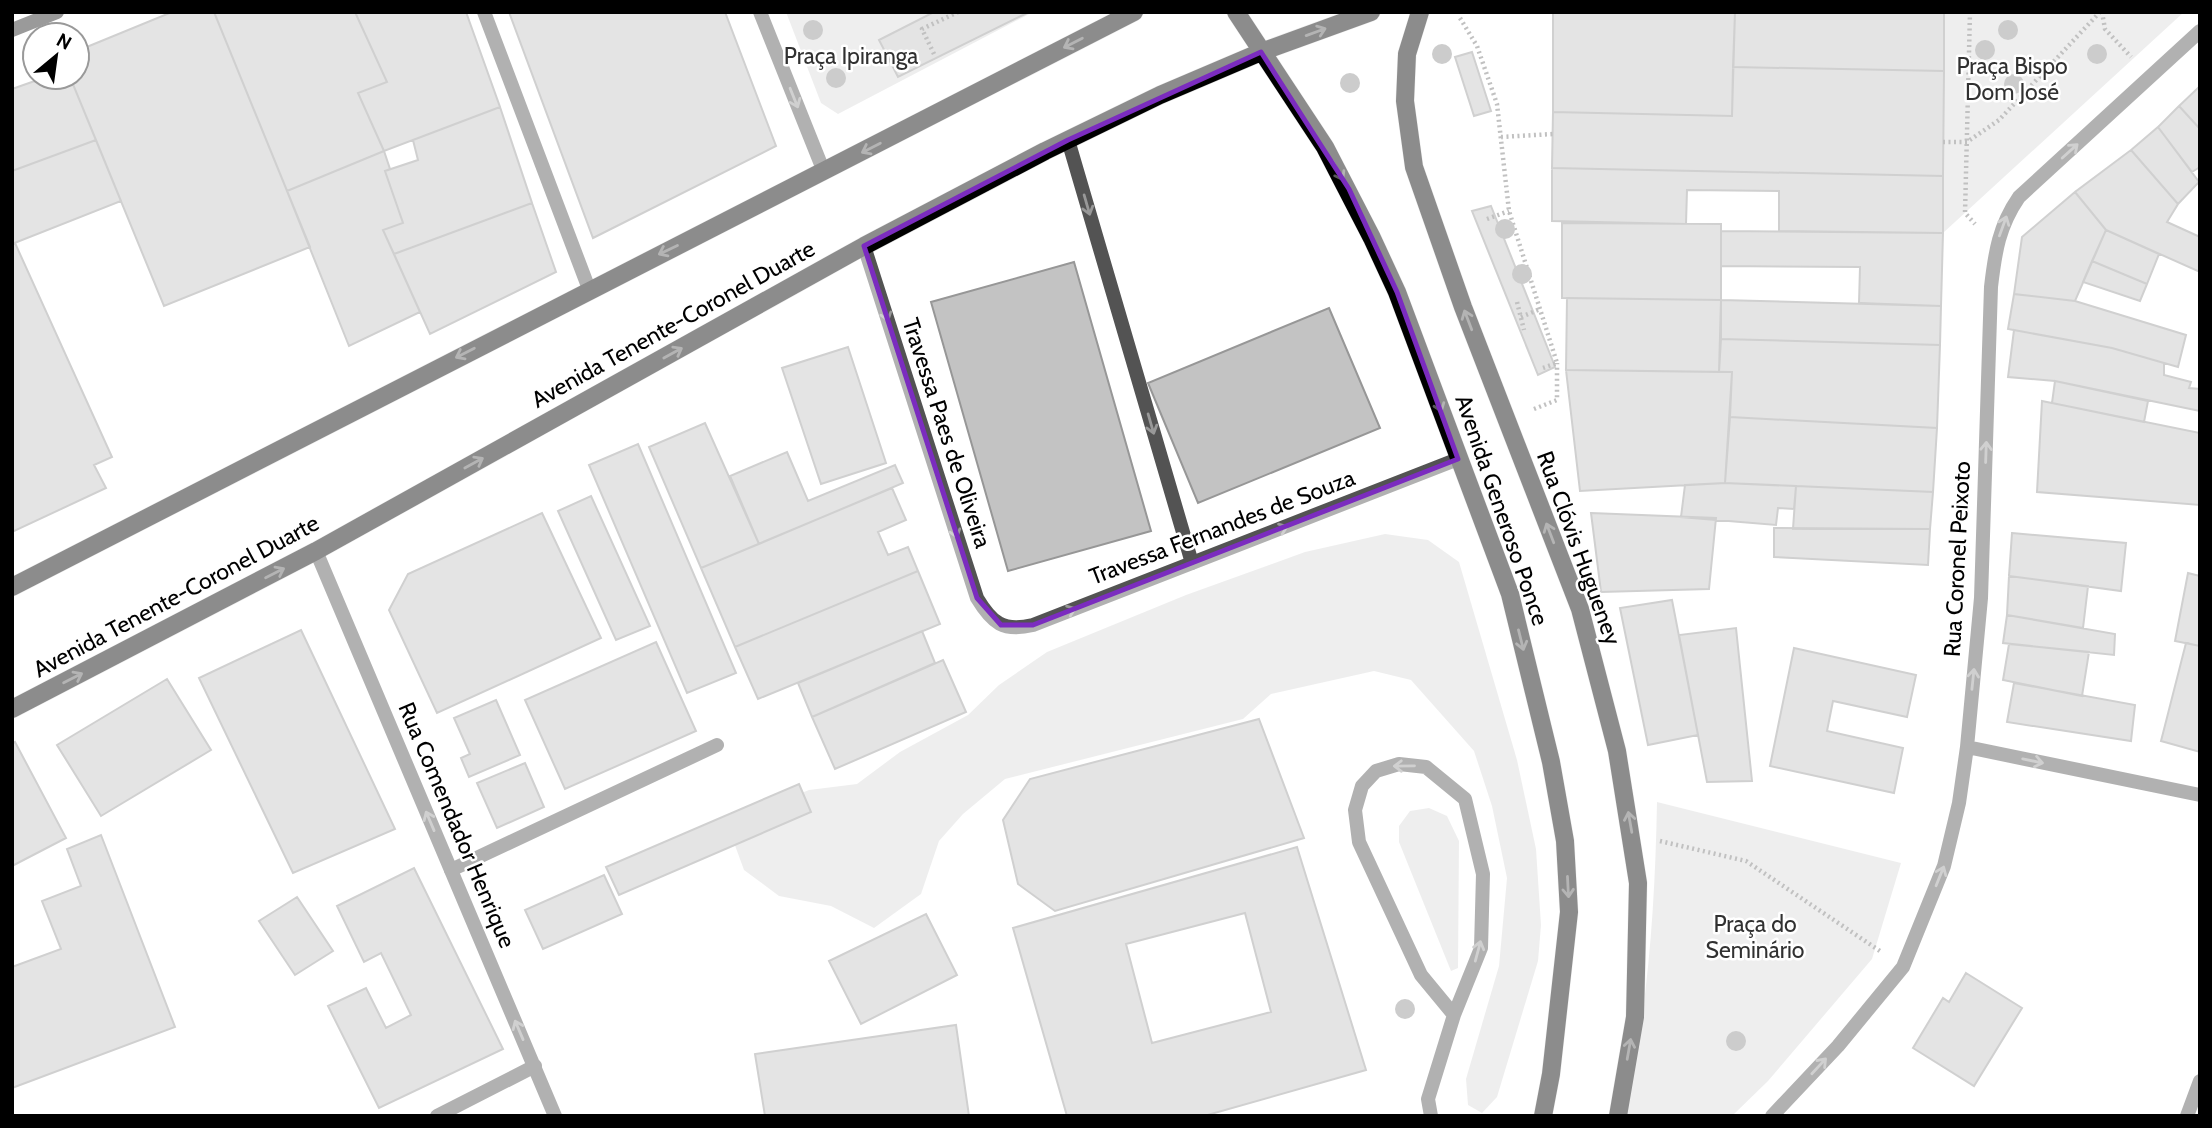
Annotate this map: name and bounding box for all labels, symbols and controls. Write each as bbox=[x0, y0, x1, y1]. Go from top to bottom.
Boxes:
north arrow bbox=[21, 21, 91, 91]
one-way arrow bbox=[1305, 25, 1327, 37]
text: N bbox=[53, 28, 75, 55]
one-way arrow bbox=[1064, 37, 1084, 51]
park label: Praça Ipiranga bbox=[784, 42, 918, 70]
park label: Praça Bispo Dom José bbox=[1956, 52, 2068, 106]
one-way arrow bbox=[789, 87, 802, 109]
one-way arrow bbox=[861, 141, 882, 155]
one-way arrow bbox=[2061, 143, 2079, 159]
one-way arrow bbox=[1332, 160, 1346, 181]
one-way arrow bbox=[1082, 194, 1095, 216]
one-way arrow bbox=[1997, 216, 2010, 238]
street label: Avenida Tenente-Coronel Duarte bbox=[527, 234, 820, 414]
one-way arrow bbox=[658, 243, 679, 257]
one-way arrow bbox=[879, 300, 892, 322]
one-way arrow bbox=[1461, 310, 1474, 332]
street label: Travessa Paes de Oliveira bbox=[897, 315, 997, 551]
one-way arrow bbox=[662, 346, 682, 360]
one-way arrow bbox=[455, 347, 476, 360]
one-way arrow bbox=[1433, 391, 1445, 413]
street label: Avenida Generoso Ponce bbox=[1449, 391, 1555, 629]
one-way arrow bbox=[1146, 412, 1159, 434]
one-way arrow bbox=[1979, 441, 1992, 464]
street label: Rua Clóvis Hugueney bbox=[1531, 447, 1627, 649]
one-way arrow bbox=[463, 456, 484, 469]
street label: Rua Coronel Peixoto bbox=[1938, 460, 1976, 658]
street label: Travessa Fernandes de Souza bbox=[1085, 463, 1359, 591]
street label: Avenida Tenente-Coronel Duarte bbox=[28, 509, 324, 683]
one-way arrow bbox=[949, 516, 961, 538]
one-way arrow bbox=[1266, 522, 1288, 535]
one-way arrow bbox=[1543, 522, 1556, 544]
one-way arrow bbox=[264, 566, 285, 579]
one-way arrow bbox=[1054, 605, 1076, 618]
one-way arrow bbox=[1515, 628, 1528, 651]
one-way arrow bbox=[1967, 668, 1980, 691]
one-way arrow bbox=[62, 670, 83, 684]
street label: Rua Comendador Henrique bbox=[393, 698, 522, 952]
one-way arrow bbox=[2021, 755, 2044, 769]
one-way arrow bbox=[1393, 759, 1416, 773]
one-way arrow bbox=[423, 810, 436, 832]
one-way arrow bbox=[1623, 811, 1636, 834]
one-way arrow bbox=[1934, 866, 1947, 888]
one-way arrow bbox=[1562, 875, 1575, 898]
park label: Praça do Seminário bbox=[1706, 910, 1804, 964]
one-way arrow bbox=[1472, 941, 1485, 963]
one-way arrow bbox=[512, 1020, 525, 1041]
one-way arrow bbox=[1623, 1038, 1636, 1060]
one-way arrow bbox=[1811, 1058, 1828, 1075]

